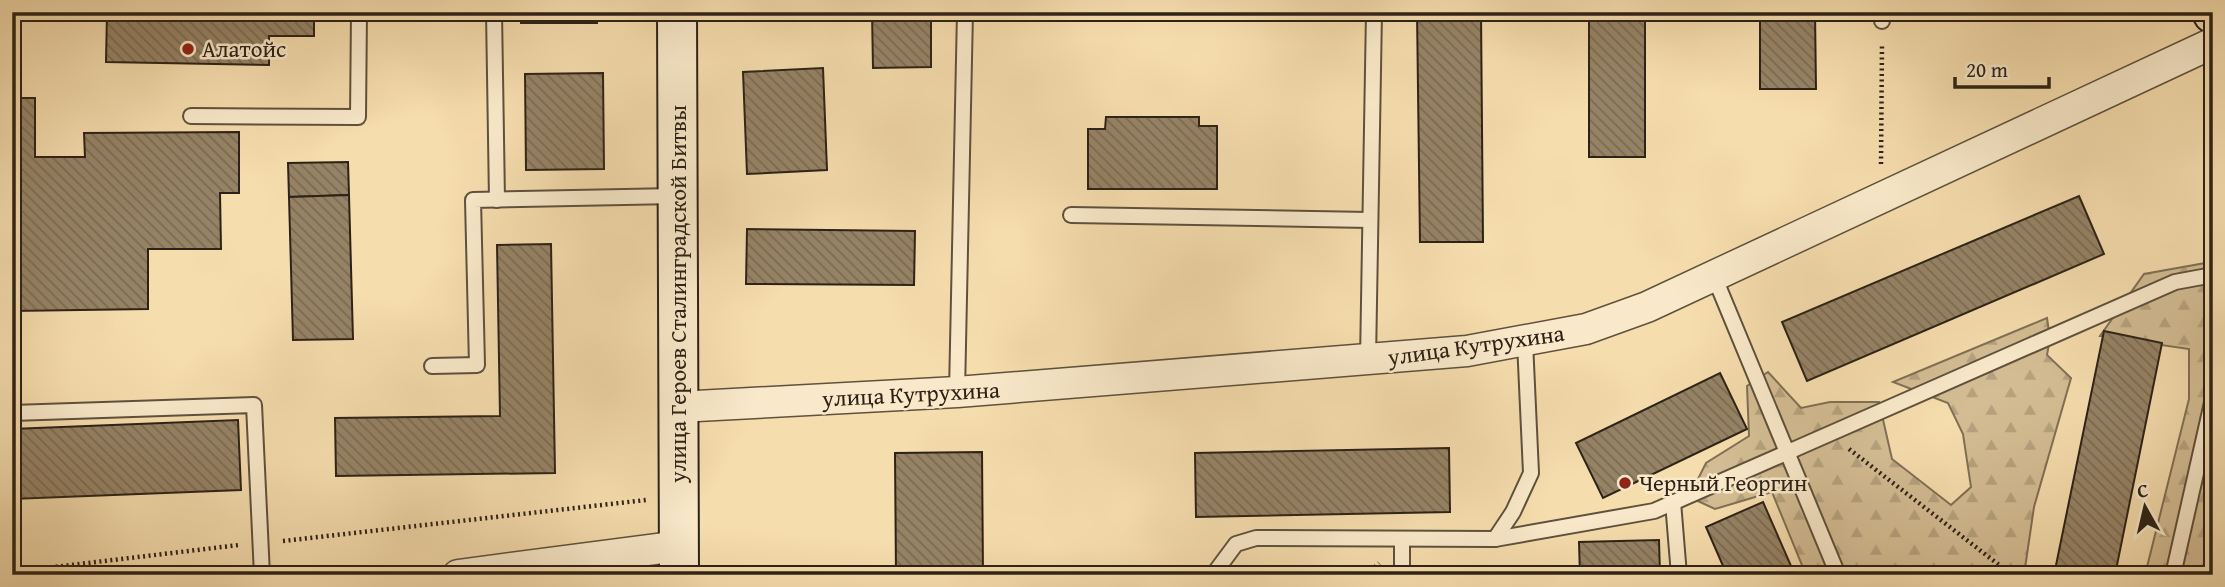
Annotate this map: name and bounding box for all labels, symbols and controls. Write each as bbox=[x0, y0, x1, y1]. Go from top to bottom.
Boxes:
place label: Алатойс bbox=[202, 32, 286, 65]
marker: Алатойс bbox=[180, 41, 196, 57]
scale bar bbox=[1955, 46, 2050, 90]
text: 20 m bbox=[1966, 54, 2008, 85]
street label: улица Героев Сталинградской Битвы bbox=[661, 105, 694, 484]
street label: улица Кутрухина bbox=[1385, 316, 1566, 373]
street label: улица Кутрухина bbox=[820, 372, 1001, 415]
place label: Черный Георгин bbox=[1639, 466, 1807, 499]
north arrow bbox=[2110, 472, 2180, 542]
marker: Черный Георгин bbox=[1617, 475, 1633, 491]
text: С bbox=[2135, 476, 2150, 505]

